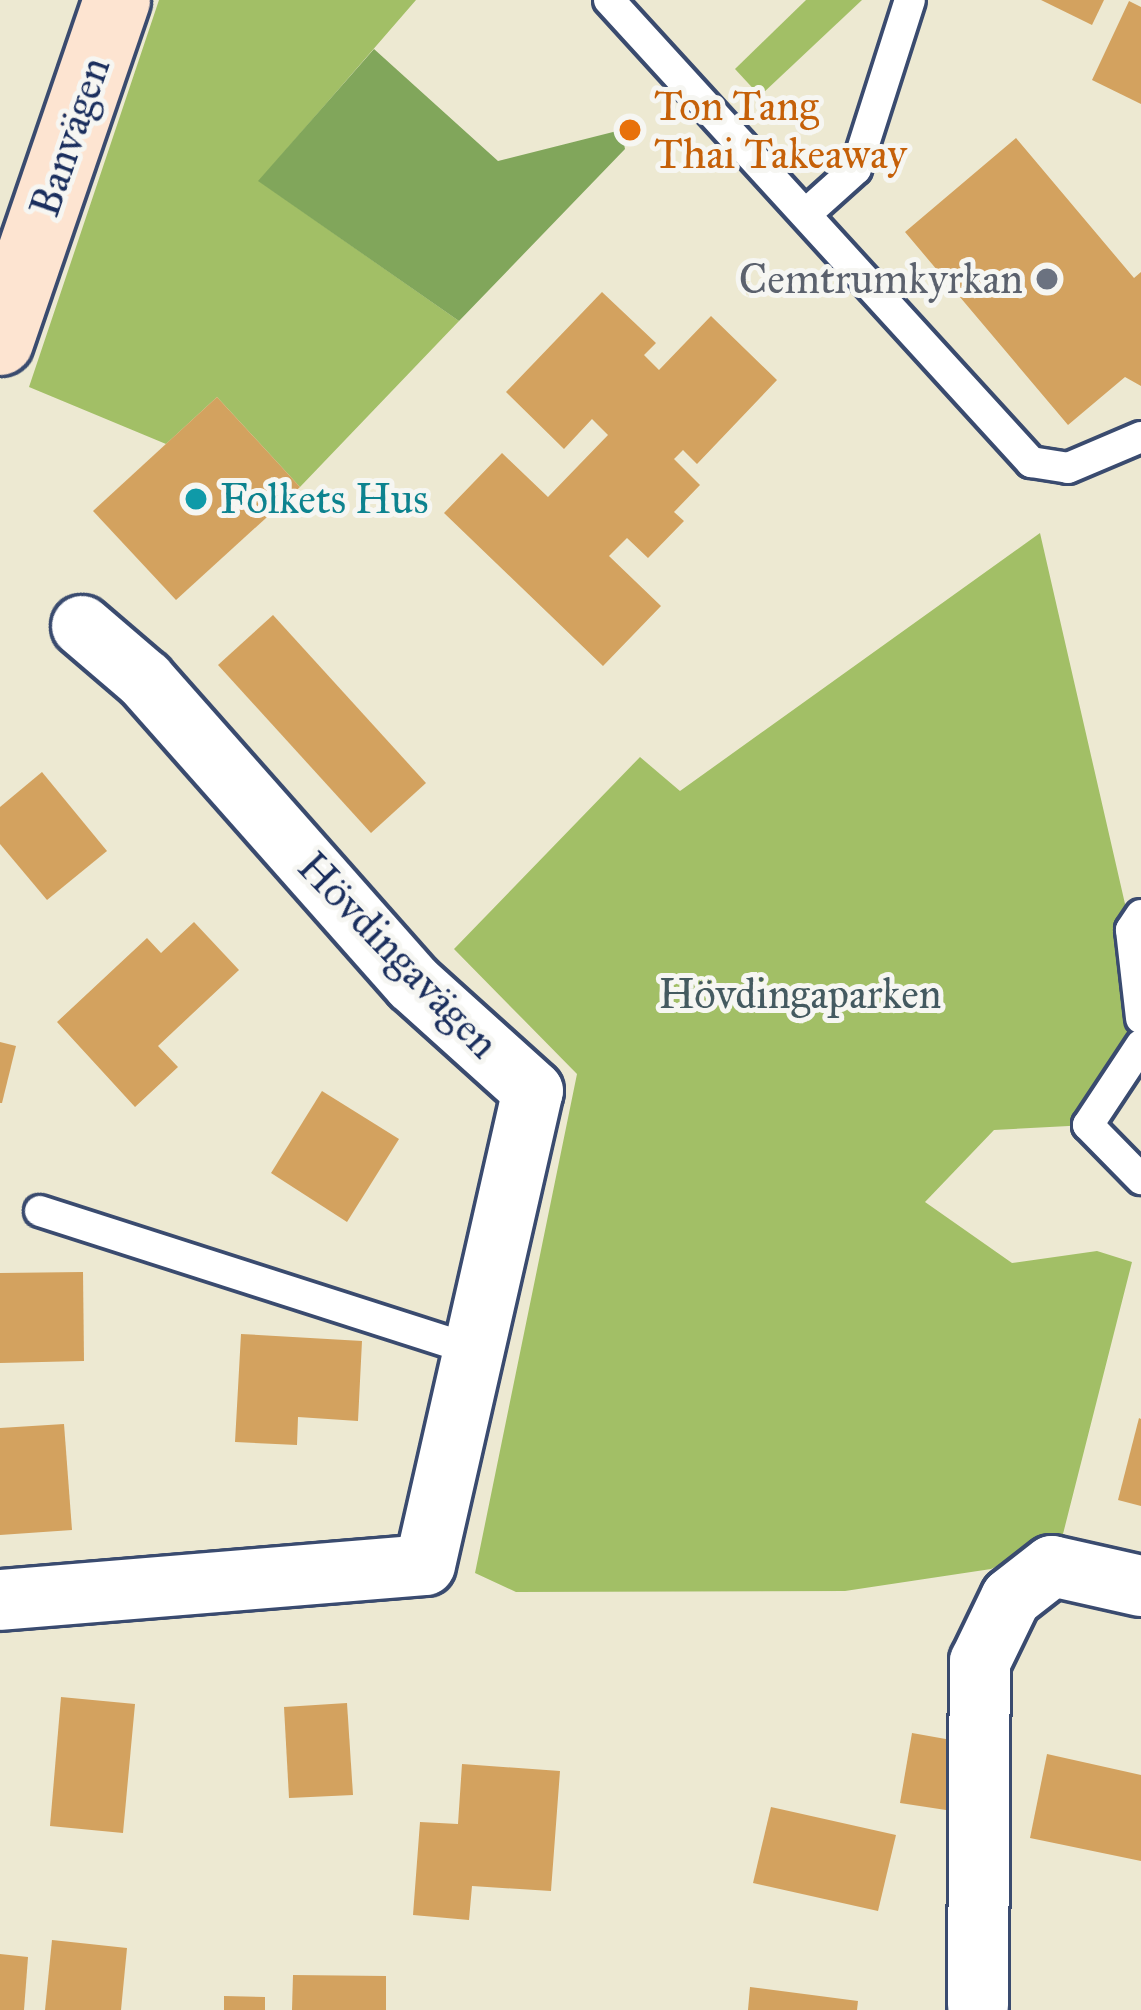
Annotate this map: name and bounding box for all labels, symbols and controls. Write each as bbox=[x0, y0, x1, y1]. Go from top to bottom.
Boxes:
street label: Banvägen bbox=[19, 51, 121, 223]
place label: Ton Tang Thai Takeaway bbox=[654, 81, 907, 180]
marker: Ton Tang Thai Takeaway bbox=[617, 117, 643, 143]
place label: Cemtrumkyrkan bbox=[739, 254, 1023, 304]
marker: Cemtrumkyrkan bbox=[1034, 266, 1060, 292]
place label: Folkets Hus bbox=[220, 474, 429, 524]
marker: Folkets Hus bbox=[183, 486, 209, 512]
street label: Hövdingavägen bbox=[287, 842, 509, 1068]
park label: Hövdingaparken bbox=[659, 969, 941, 1019]

